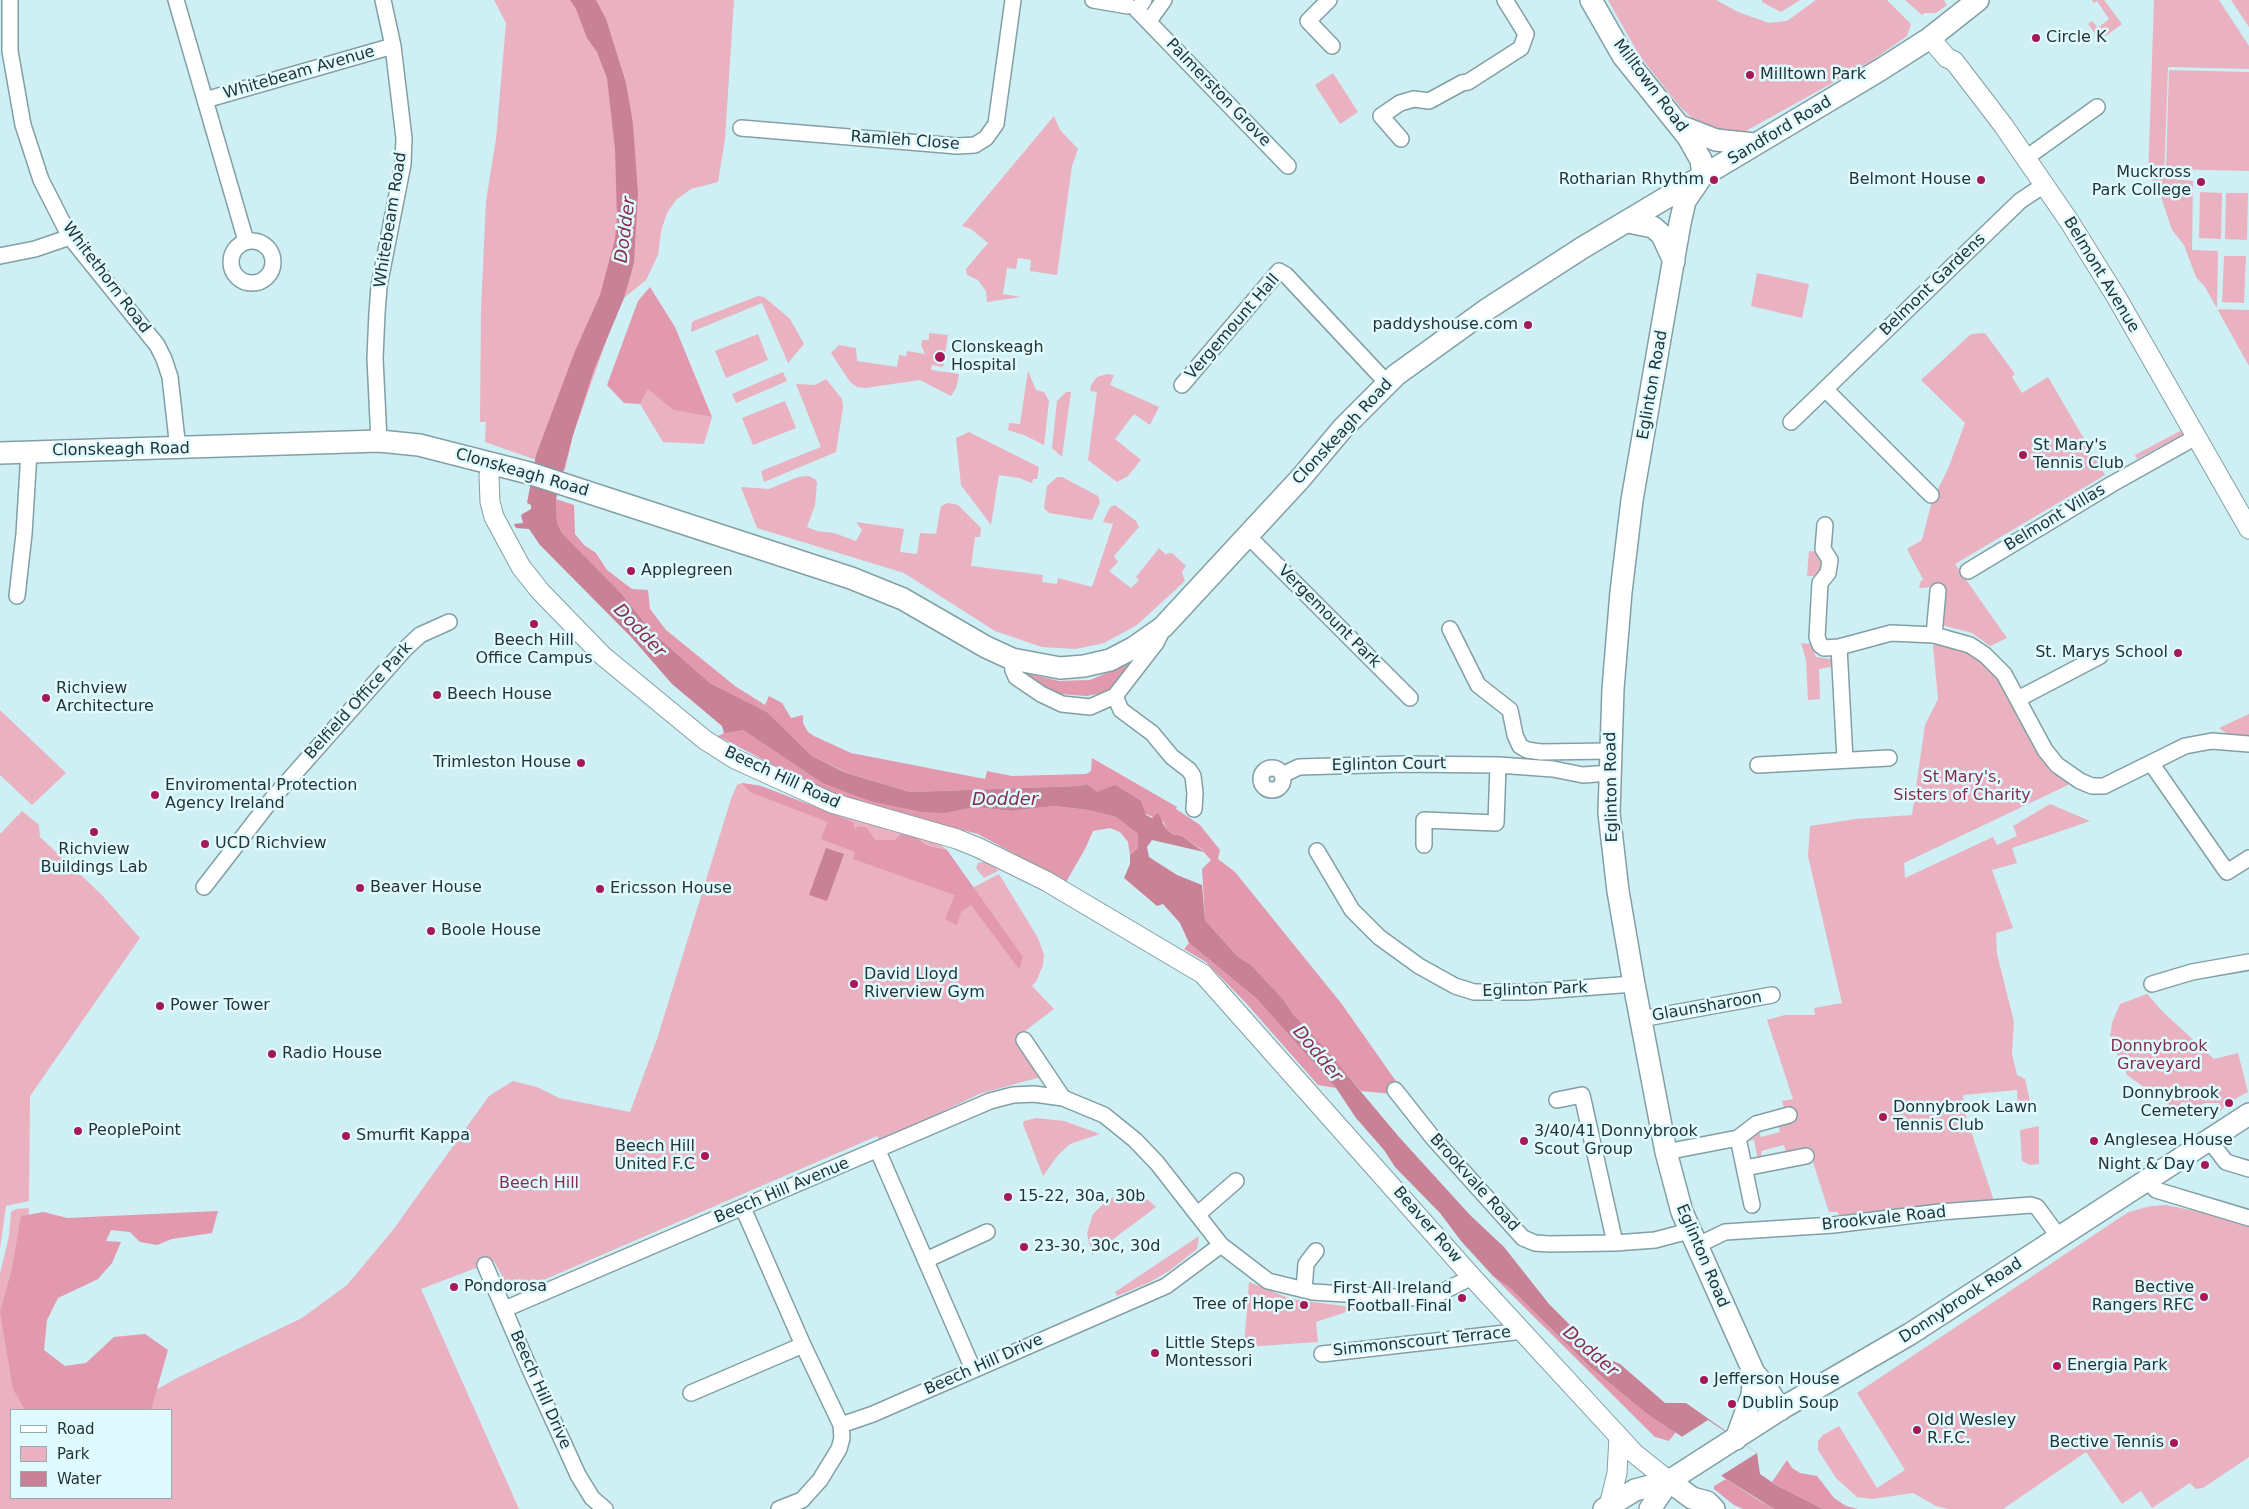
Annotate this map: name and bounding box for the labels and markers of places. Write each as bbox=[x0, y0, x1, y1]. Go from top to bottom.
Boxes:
place label: Circle K bbox=[2046, 28, 2107, 48]
marker: Circle K bbox=[2030, 32, 2042, 44]
place label: Milltown Park bbox=[1760, 65, 1866, 85]
marker: Milltown Park bbox=[1744, 69, 1756, 81]
place label: Muckross Park College bbox=[2092, 163, 2191, 201]
place label: Rotharian Rhythm bbox=[1559, 170, 1704, 190]
place label: Belmont House bbox=[1849, 170, 1971, 190]
marker: Rotharian Rhythm bbox=[1708, 174, 1720, 186]
marker: Belmont House bbox=[1975, 174, 1987, 186]
marker: Muckross Park College bbox=[2195, 176, 2207, 188]
place label: paddyshouse.com bbox=[1372, 315, 1518, 335]
marker: paddyshouse.com bbox=[1522, 319, 1534, 331]
place label: Clonskeagh Hospital bbox=[951, 338, 1044, 376]
marker: Clonskeagh Hospital bbox=[933, 350, 947, 364]
place label: St Mary's Tennis Club bbox=[2033, 436, 2124, 474]
marker: St Mary's Tennis Club bbox=[2017, 449, 2029, 461]
place label: Applegreen bbox=[641, 561, 733, 581]
marker: Applegreen bbox=[625, 565, 637, 577]
marker: Beech Hill Office Campus bbox=[528, 618, 540, 630]
place label: Beech Hill Office Campus bbox=[476, 631, 592, 669]
place label: St. Marys School bbox=[2035, 643, 2168, 663]
marker: St. Marys School bbox=[2172, 647, 2184, 659]
place label: Richview Architecture bbox=[56, 679, 154, 717]
place label: Beech House bbox=[447, 685, 552, 705]
marker: Beech House bbox=[431, 689, 443, 701]
marker: Richview Architecture bbox=[40, 692, 52, 704]
place label: Trimleston House bbox=[433, 753, 571, 773]
marker: Trimleston House bbox=[575, 757, 587, 769]
place label: Enviromental Protection Agency Ireland bbox=[165, 776, 357, 814]
marker: Enviromental Protection Agency Ireland bbox=[149, 789, 161, 801]
marker: Richview Buildings Lab bbox=[88, 826, 100, 838]
place label: UCD Richview bbox=[215, 834, 327, 854]
marker: UCD Richview bbox=[199, 838, 211, 850]
place label: Richview Buildings Lab bbox=[40, 840, 148, 878]
place label: Beaver House bbox=[370, 878, 482, 898]
place label: Ericsson House bbox=[610, 879, 732, 899]
marker: Beaver House bbox=[354, 882, 366, 894]
marker: Ericsson House bbox=[594, 883, 606, 895]
place label: Boole House bbox=[441, 921, 541, 941]
marker: Boole House bbox=[425, 925, 437, 937]
place label: David Lloyd Riverview Gym bbox=[864, 965, 985, 1003]
marker: David Lloyd Riverview Gym bbox=[848, 978, 860, 990]
place label: Power Tower bbox=[170, 996, 270, 1016]
marker: Power Tower bbox=[154, 1000, 166, 1012]
place label: Radio House bbox=[282, 1044, 382, 1064]
marker: Radio House bbox=[266, 1048, 278, 1060]
place label: Donnybrook Cemetery bbox=[2122, 1084, 2219, 1122]
marker: Donnybrook Cemetery bbox=[2223, 1097, 2235, 1109]
place label: Donnybrook Lawn Tennis Club bbox=[1893, 1098, 2037, 1136]
marker: Donnybrook Lawn Tennis Club bbox=[1877, 1111, 1889, 1123]
place label: PeoplePoint bbox=[88, 1121, 181, 1141]
place label: 3/40/41 Donnybrook Scout Group bbox=[1534, 1122, 1698, 1160]
marker: PeoplePoint bbox=[72, 1125, 84, 1137]
place label: Smurfit Kappa bbox=[356, 1126, 470, 1146]
marker: Smurfit Kappa bbox=[340, 1130, 352, 1142]
place label: Anglesea House bbox=[2104, 1131, 2233, 1151]
marker: 3/40/41 Donnybrook Scout Group bbox=[1518, 1135, 1530, 1147]
marker: Anglesea House bbox=[2088, 1135, 2100, 1147]
place label: Beech Hill United F.C bbox=[614, 1137, 695, 1175]
marker: Beech Hill United F.C bbox=[699, 1150, 711, 1162]
place label: Night & Day bbox=[2098, 1155, 2195, 1175]
marker: Night & Day bbox=[2199, 1159, 2211, 1171]
place label: 15-22, 30a, 30b bbox=[1018, 1187, 1146, 1207]
marker: 15-22, 30a, 30b bbox=[1002, 1191, 1014, 1203]
place label: 23-30, 30c, 30d bbox=[1034, 1237, 1161, 1257]
marker: 23-30, 30c, 30d bbox=[1018, 1241, 1030, 1253]
place label: Pondorosa bbox=[464, 1277, 547, 1297]
place label: Bective Rangers RFC bbox=[2092, 1278, 2194, 1316]
place label: First All Ireland Football Final bbox=[1333, 1279, 1452, 1317]
marker: Pondorosa bbox=[448, 1281, 460, 1293]
marker: Bective Rangers RFC bbox=[2198, 1291, 2210, 1303]
marker: First All Ireland Football Final bbox=[1456, 1292, 1468, 1304]
place label: Tree of Hope bbox=[1193, 1295, 1294, 1315]
marker: Tree of Hope bbox=[1298, 1299, 1310, 1311]
place label: Little Steps Montessori bbox=[1165, 1334, 1255, 1372]
marker: Little Steps Montessori bbox=[1149, 1347, 1161, 1359]
place label: Energia Park bbox=[2067, 1356, 2167, 1376]
marker: Energia Park bbox=[2051, 1360, 2063, 1372]
place label: Jefferson House bbox=[1714, 1370, 1840, 1390]
marker: Jefferson House bbox=[1698, 1374, 1710, 1386]
place label: Dublin Soup bbox=[1742, 1394, 1839, 1414]
marker: Dublin Soup bbox=[1726, 1398, 1738, 1410]
place label: Old Wesley R.F.C. bbox=[1927, 1411, 2016, 1449]
marker: Old Wesley R.F.C. bbox=[1911, 1424, 1923, 1436]
place label: Bective Tennis bbox=[2049, 1433, 2164, 1453]
marker: Bective Tennis bbox=[2168, 1437, 2180, 1449]

